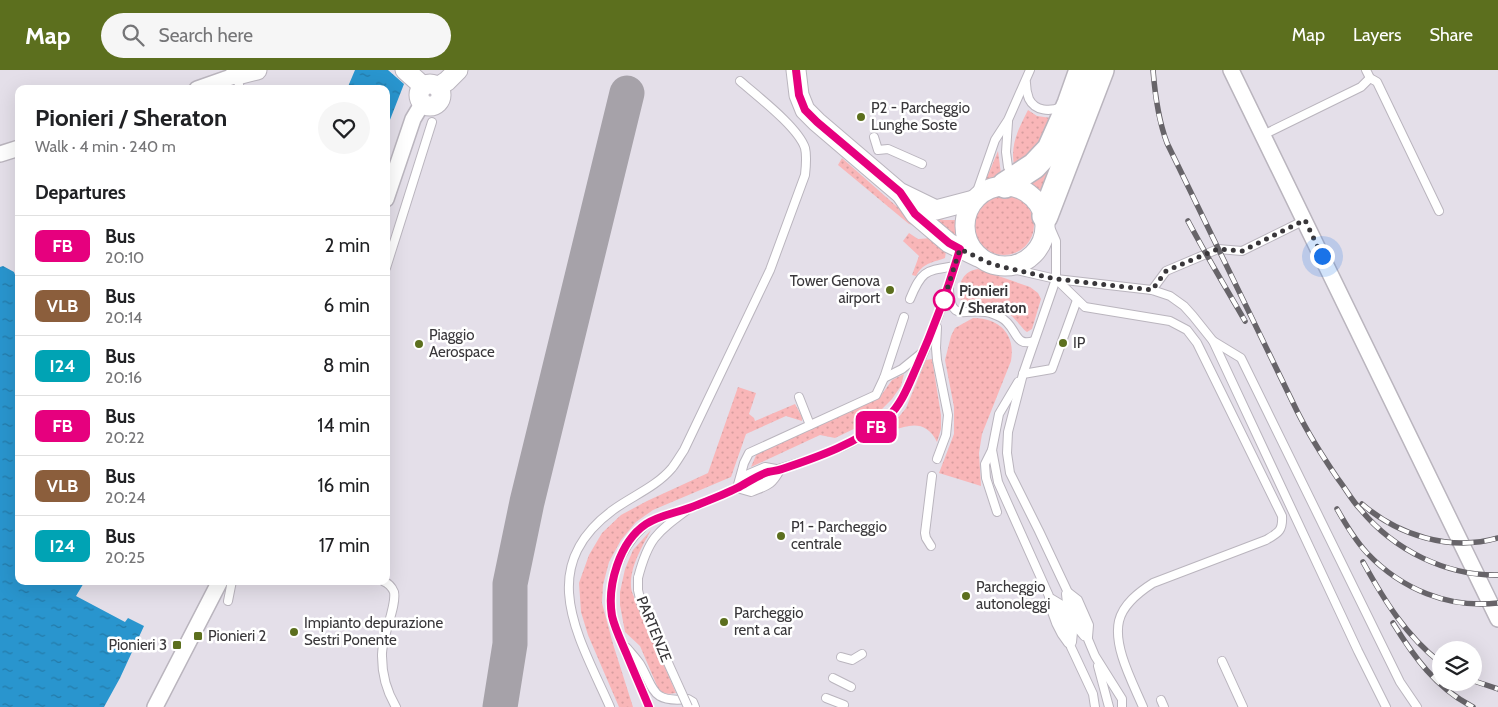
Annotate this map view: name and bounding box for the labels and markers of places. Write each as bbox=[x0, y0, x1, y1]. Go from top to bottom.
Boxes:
place label: P2 - Parcheggio Lunghe Soste bbox=[871, 99, 970, 134]
marker: P2 - Parcheggio Lunghe Soste bbox=[855, 111, 867, 123]
place label: Tower Genova airport bbox=[790, 272, 881, 307]
place label: Pionieri / Sheraton bbox=[958, 282, 1027, 317]
marker: Tower Genova airport bbox=[884, 284, 896, 296]
marker: Pionieri / Sheraton bbox=[933, 289, 955, 311]
place label: Piaggio Aerospace bbox=[429, 326, 495, 361]
place label: IP bbox=[1073, 334, 1086, 352]
marker: IP bbox=[1057, 337, 1069, 349]
marker: Piaggio Aerospace bbox=[413, 338, 425, 350]
place label: P1 - Parcheggio centrale bbox=[791, 518, 887, 553]
marker: P1 - Parcheggio centrale bbox=[775, 530, 787, 542]
place label: Parcheggio autonoleggi bbox=[976, 578, 1051, 613]
marker: Parcheggio autonoleggi bbox=[960, 590, 972, 602]
place label: Parcheggio rent a car bbox=[734, 604, 803, 639]
place label: Impianto depurazione Sestri Ponente bbox=[304, 614, 443, 649]
marker: Parcheggio rent a car bbox=[718, 616, 730, 628]
marker: Impianto depurazione Sestri Ponente bbox=[288, 626, 300, 638]
place label: Pionieri 2 bbox=[208, 627, 266, 645]
marker: Pionieri 2 bbox=[192, 630, 204, 642]
place label: Pionieri 3 bbox=[108, 636, 167, 654]
marker: Pionieri 3 bbox=[171, 639, 183, 651]

